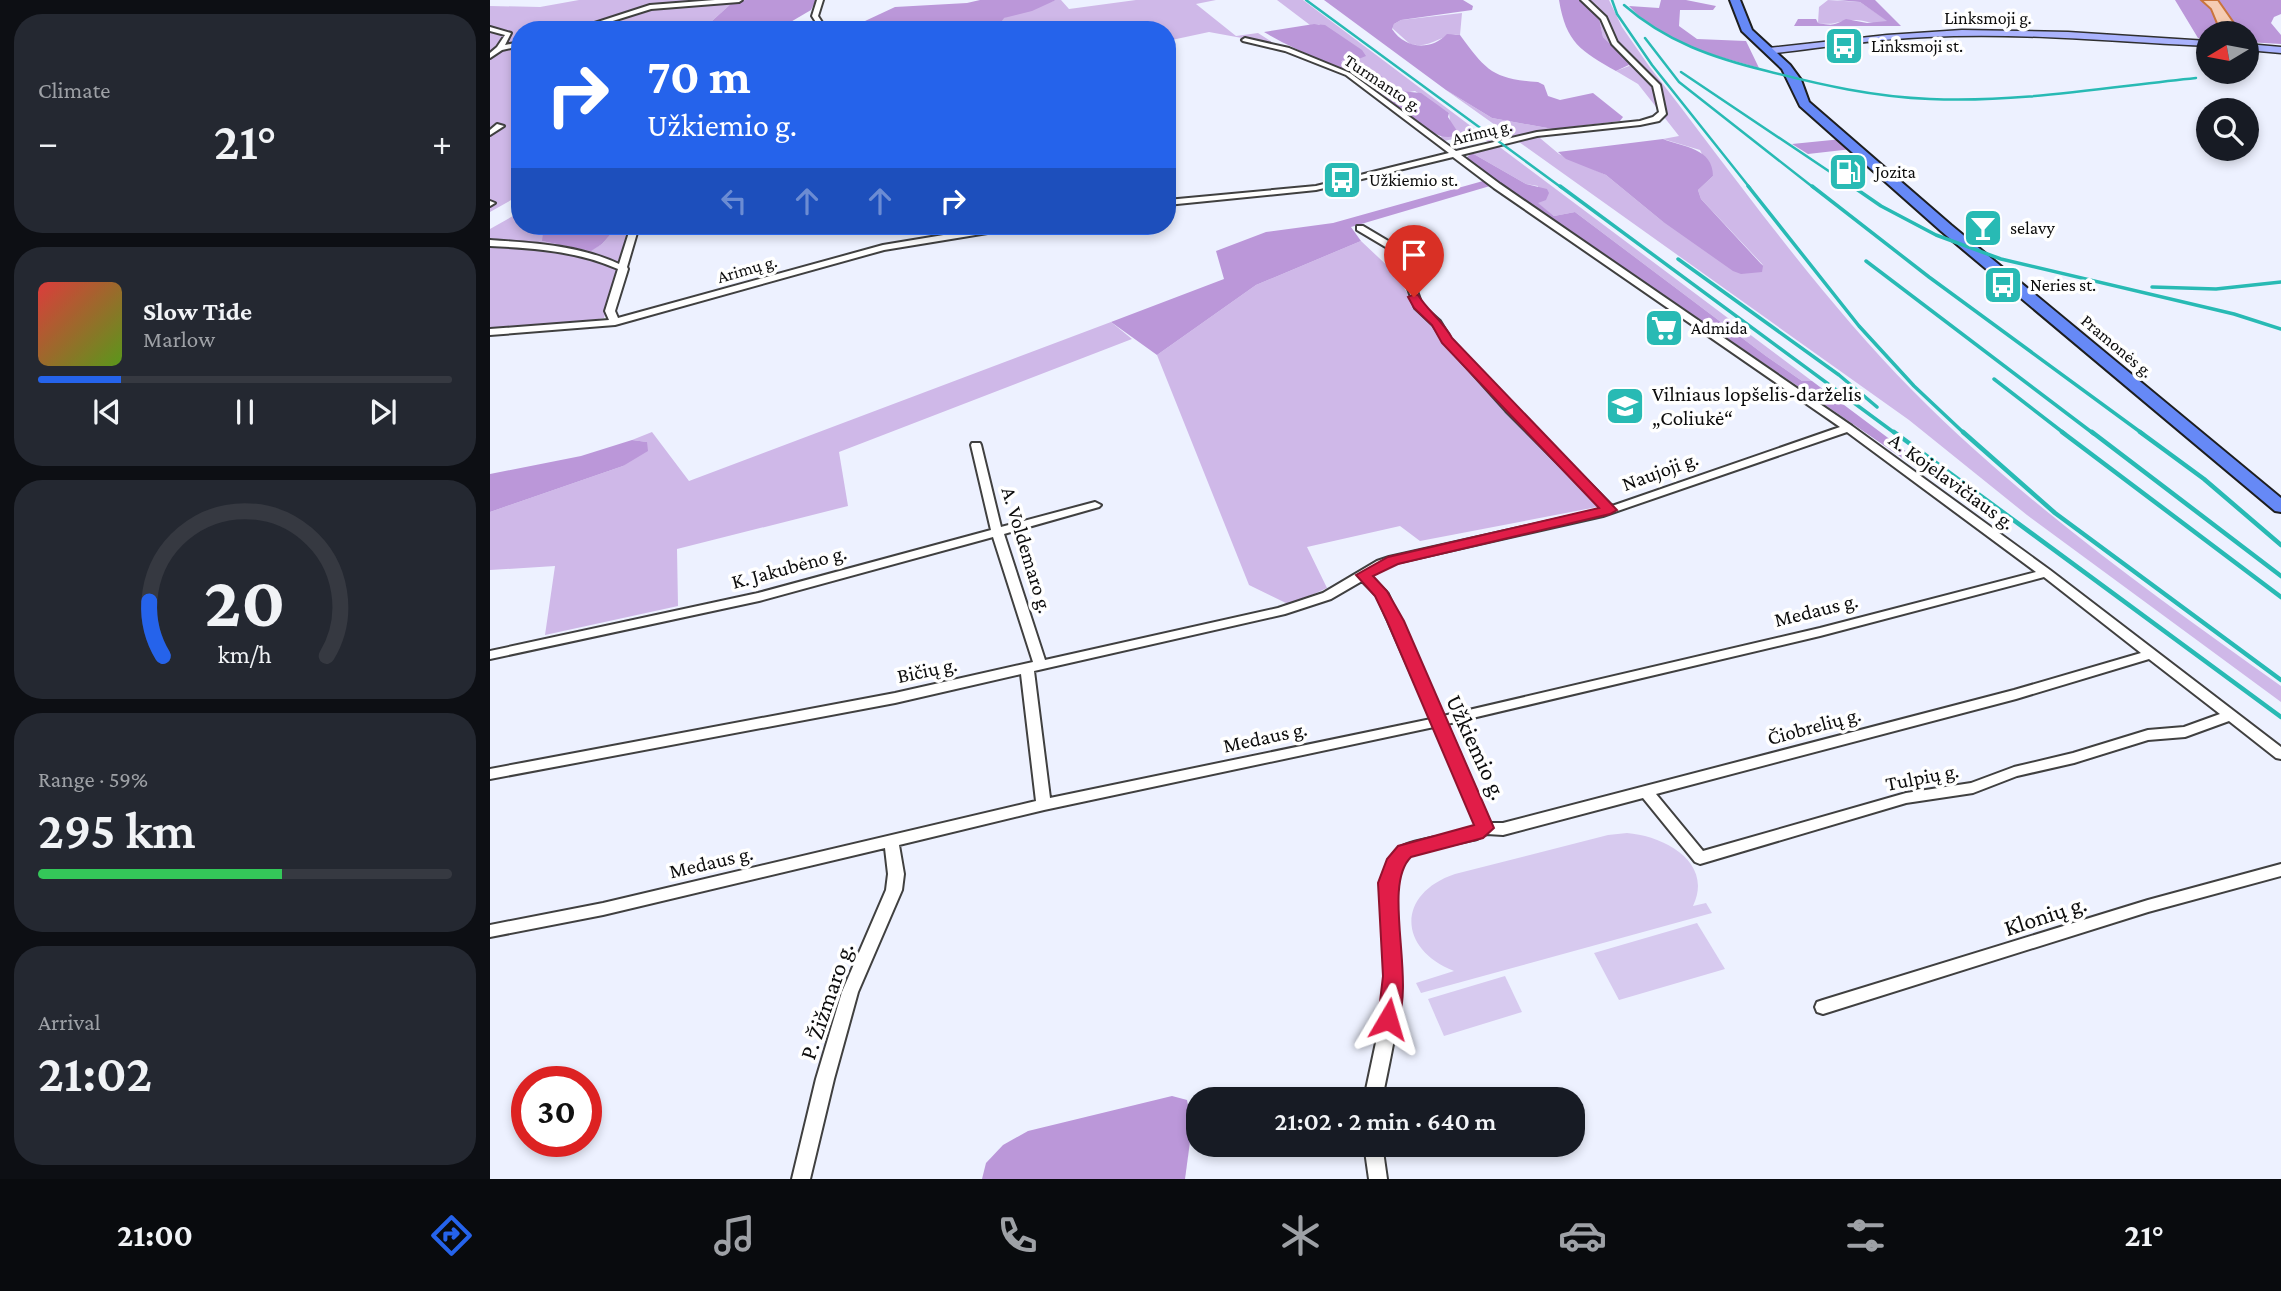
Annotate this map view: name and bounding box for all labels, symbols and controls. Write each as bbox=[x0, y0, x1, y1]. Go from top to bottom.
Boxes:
street label: Linksmoji g. bbox=[1944, 8, 2032, 29]
north arrow bbox=[2196, 21, 2259, 84]
map controls bbox=[2196, 21, 2259, 161]
bus stop icon: Linksmoji st. bbox=[1823, 25, 1865, 67]
place label: Linksmoji st. bbox=[1871, 36, 1963, 57]
icon: right bbox=[532, 49, 623, 140]
text: 70 m bbox=[647, 49, 751, 104]
street label: Turmanto g. bbox=[1341, 50, 1425, 116]
text: Climate bbox=[38, 77, 110, 103]
button: search bbox=[2196, 98, 2259, 161]
text: Užkiemio g. bbox=[647, 107, 797, 143]
text: 21° bbox=[214, 112, 276, 170]
street label: Arimų g. bbox=[1450, 115, 1514, 149]
text: − bbox=[38, 121, 58, 163]
text: + bbox=[432, 121, 452, 163]
fuel station icon: Jozita bbox=[1827, 151, 1869, 193]
bus stop icon: Užkiemio st. bbox=[1321, 159, 1363, 201]
place label: Jozita bbox=[1873, 162, 1916, 182]
place label: Užkiemio st. bbox=[1369, 170, 1458, 190]
icon: left bbox=[715, 182, 753, 220]
icon: ahead bbox=[788, 182, 826, 220]
icon: ahead bbox=[861, 182, 899, 220]
icon: right bbox=[934, 182, 972, 220]
bar icon: selavy bbox=[1962, 207, 2004, 249]
place label: selavy bbox=[2010, 218, 2055, 238]
pin bbox=[1384, 225, 1444, 297]
icon: arrive bbox=[1395, 236, 1433, 274]
street label: Arimų g. bbox=[715, 251, 779, 287]
bus stop icon: Neries st. bbox=[1982, 264, 2024, 306]
place label: Neries st. bbox=[2030, 275, 2096, 295]
text: Slow Tide bbox=[143, 297, 252, 326]
supermarket icon: Admida bbox=[1643, 307, 1685, 349]
street label: Pramonės g. bbox=[2077, 310, 2157, 382]
place label: Admida bbox=[1691, 318, 1748, 338]
text: Marlow bbox=[143, 326, 215, 352]
place label: Vilniaus lopšelis-darželis „Coliukė“ bbox=[1652, 382, 1862, 430]
school or university icon: Vilniaus lopšelis-darželis „Coliukė“ bbox=[1604, 385, 1646, 427]
icon: previous bbox=[88, 393, 126, 431]
icon: pause bbox=[226, 393, 264, 431]
icon: next bbox=[364, 393, 402, 431]
street label: A. Kojelavičiaus g. bbox=[1884, 427, 2020, 535]
street label: Naujoji g. bbox=[1619, 446, 1701, 496]
street label: A. Voldemaro g. bbox=[996, 484, 1058, 616]
street label: K. Jakubėno g. bbox=[729, 540, 849, 594]
text: 20 bbox=[204, 561, 286, 642]
street label: Medaus g. bbox=[1772, 588, 1860, 632]
text: km/h bbox=[218, 640, 272, 667]
street label: Bičių g. bbox=[895, 652, 959, 688]
street label: Užkiemio g. bbox=[1441, 690, 1513, 804]
street label: Čiobrelių g. bbox=[1764, 702, 1864, 750]
street label: Medaus g. bbox=[1221, 716, 1309, 758]
street label: Tulpių g. bbox=[1883, 758, 1961, 796]
text: Range · 59% bbox=[38, 766, 148, 792]
text: 295 km bbox=[38, 801, 196, 859]
street label: Medaus g. bbox=[667, 841, 755, 883]
street label: Klonių g. bbox=[2000, 889, 2090, 941]
street label: P. Žižmaro g. bbox=[793, 939, 859, 1063]
position arrow bbox=[1351, 982, 1425, 1056]
text: Arrival bbox=[38, 1009, 101, 1035]
text: 21:02 bbox=[38, 1044, 152, 1102]
speed limit sign: 30 bbox=[511, 1066, 602, 1157]
text: 21:02 · 2 min · 640 m bbox=[1275, 1107, 1496, 1136]
icon: directions bbox=[427, 1211, 476, 1260]
icon: music bbox=[710, 1211, 759, 1260]
icon: phone bbox=[993, 1211, 1042, 1260]
icon: climate bbox=[1276, 1211, 1325, 1260]
icon: car bbox=[1558, 1211, 1607, 1260]
icon: filters bbox=[1841, 1211, 1890, 1260]
text: 21:00 bbox=[117, 1217, 193, 1253]
text: 21° bbox=[2124, 1217, 2164, 1253]

